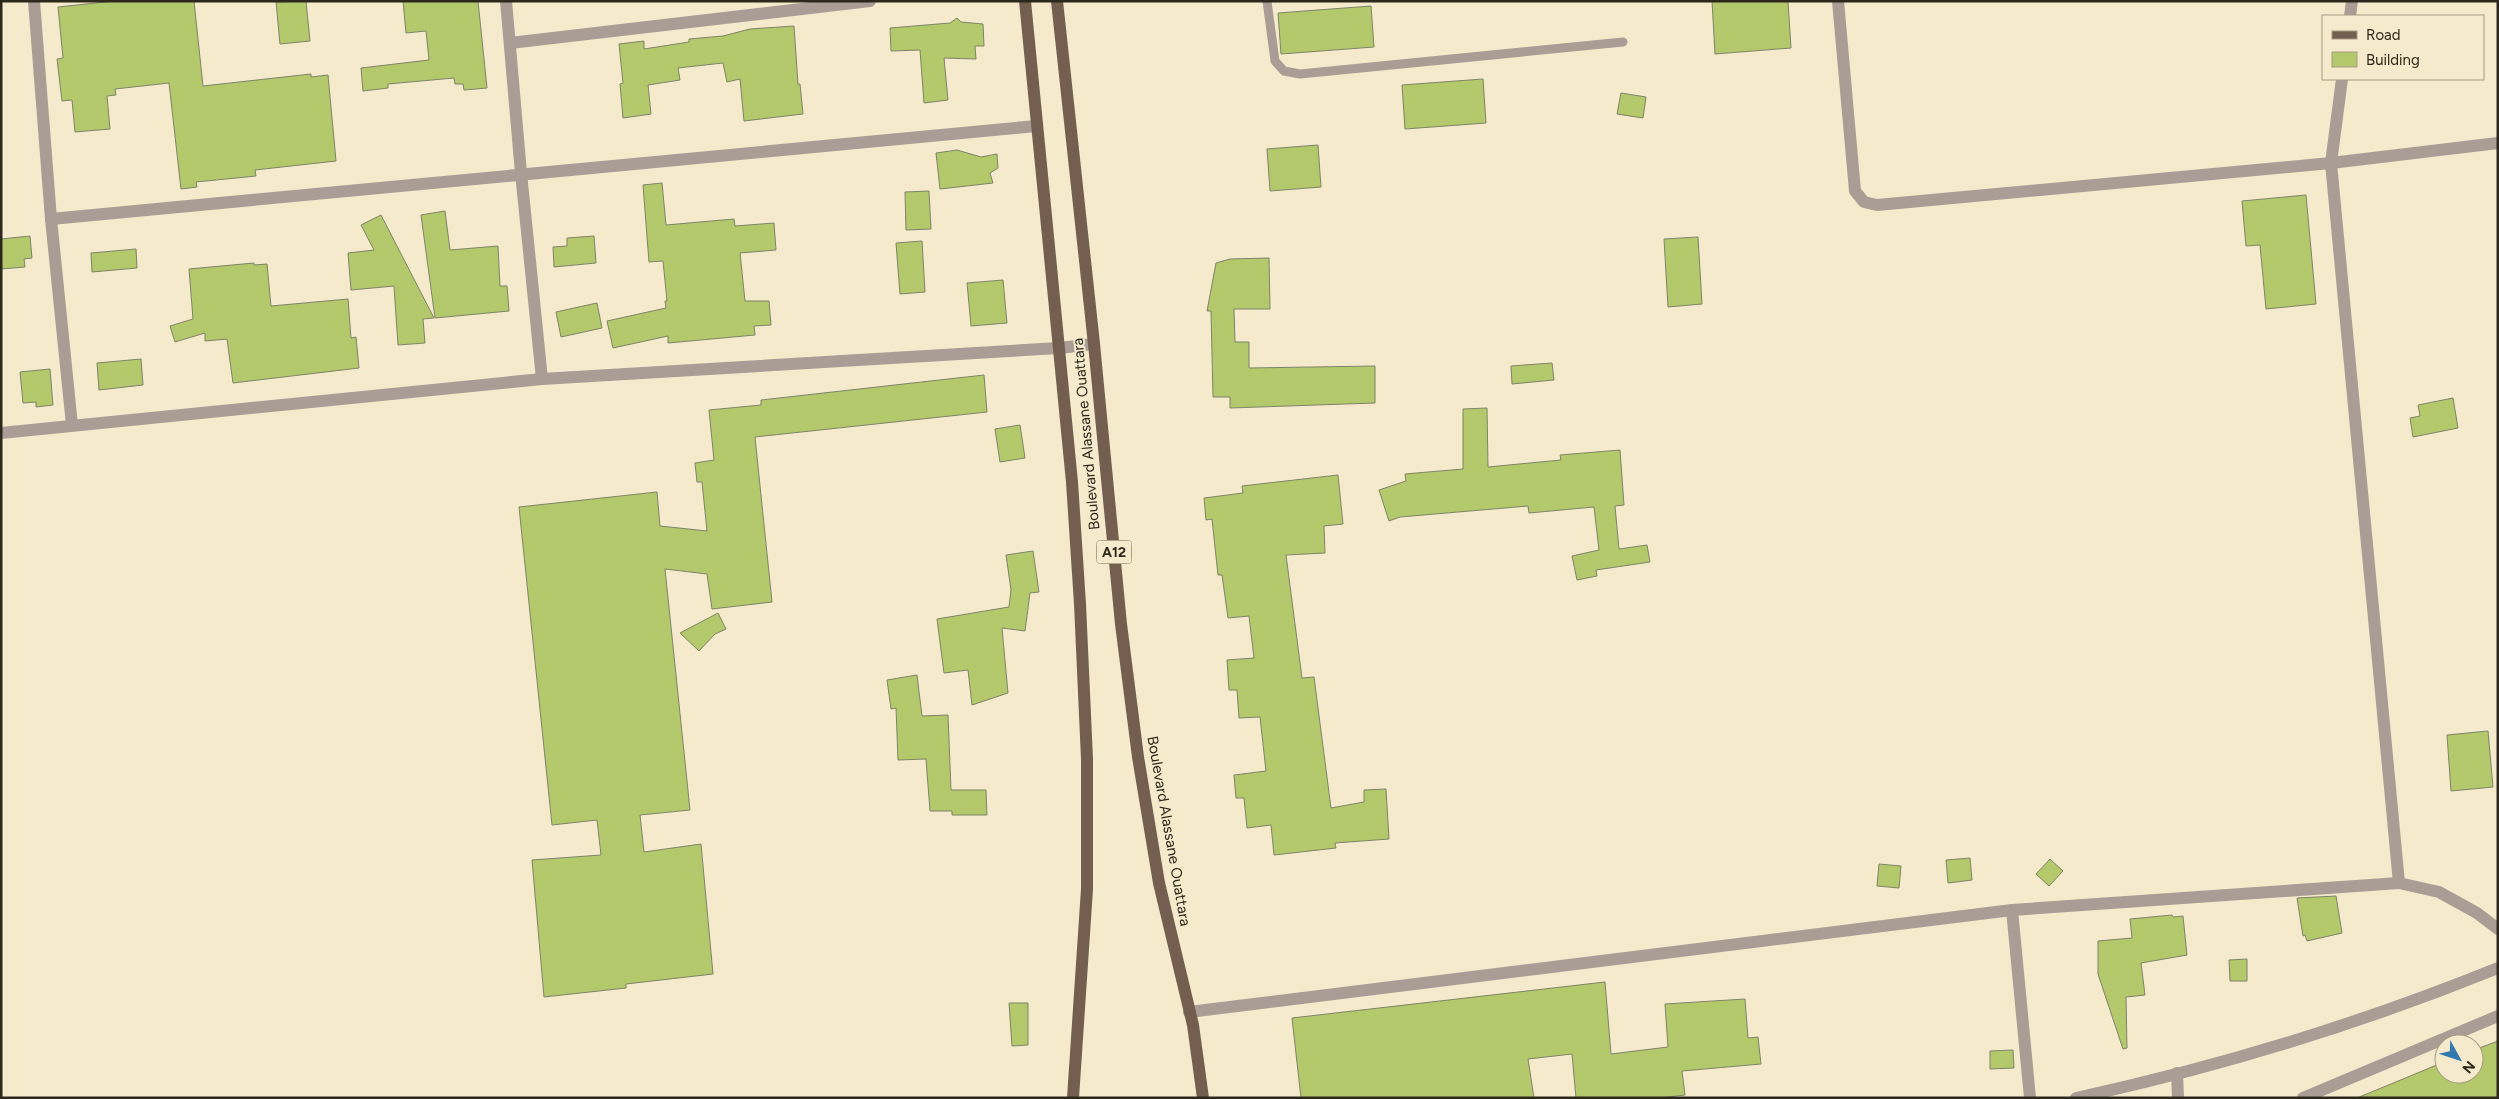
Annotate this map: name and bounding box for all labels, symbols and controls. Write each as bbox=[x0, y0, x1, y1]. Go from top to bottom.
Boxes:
legend bbox=[2322, 15, 2484, 80]
text: Road bbox=[2366, 26, 2401, 44]
text: Building bbox=[2366, 51, 2420, 69]
street label: Boulevard Alassane Ouattara bbox=[1069, 337, 1103, 531]
road number: A12 bbox=[1096, 540, 1132, 564]
street label: Boulevard Alassane Ouattara bbox=[1143, 735, 1195, 927]
north arrow bbox=[2434, 1034, 2484, 1084]
text: N bbox=[2459, 1057, 2479, 1077]

